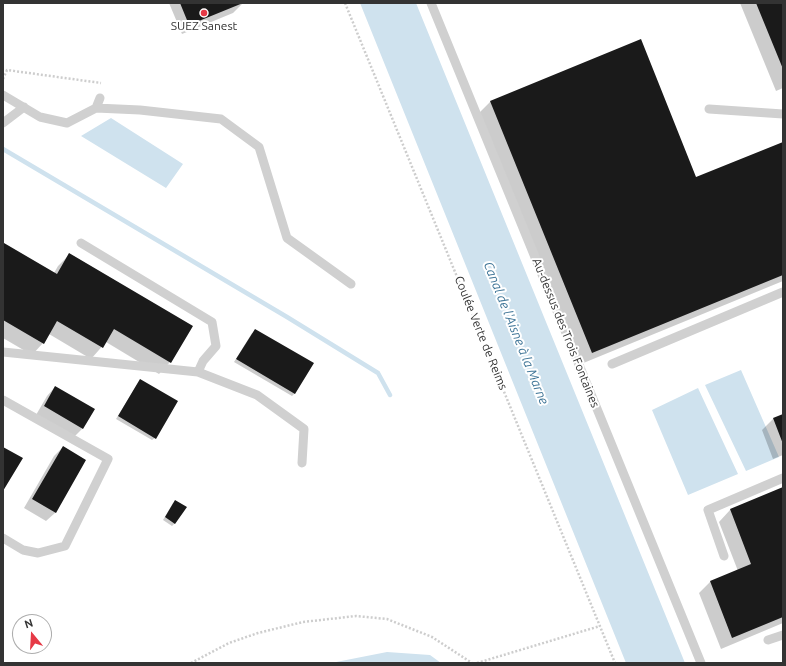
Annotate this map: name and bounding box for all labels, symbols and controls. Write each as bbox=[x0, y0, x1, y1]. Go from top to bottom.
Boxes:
marker: SUEZ Sanest bbox=[199, 8, 209, 18]
place label: SUEZ Sanest bbox=[171, 19, 237, 33]
street label: Au-dessus des Trois Fontaines bbox=[529, 256, 603, 410]
water label: Canal de l'Aisne à la Marne bbox=[480, 259, 552, 407]
street label: Coulée Verte de Reims bbox=[452, 274, 510, 392]
north arrow bbox=[12, 614, 52, 654]
text: N bbox=[23, 617, 34, 631]

